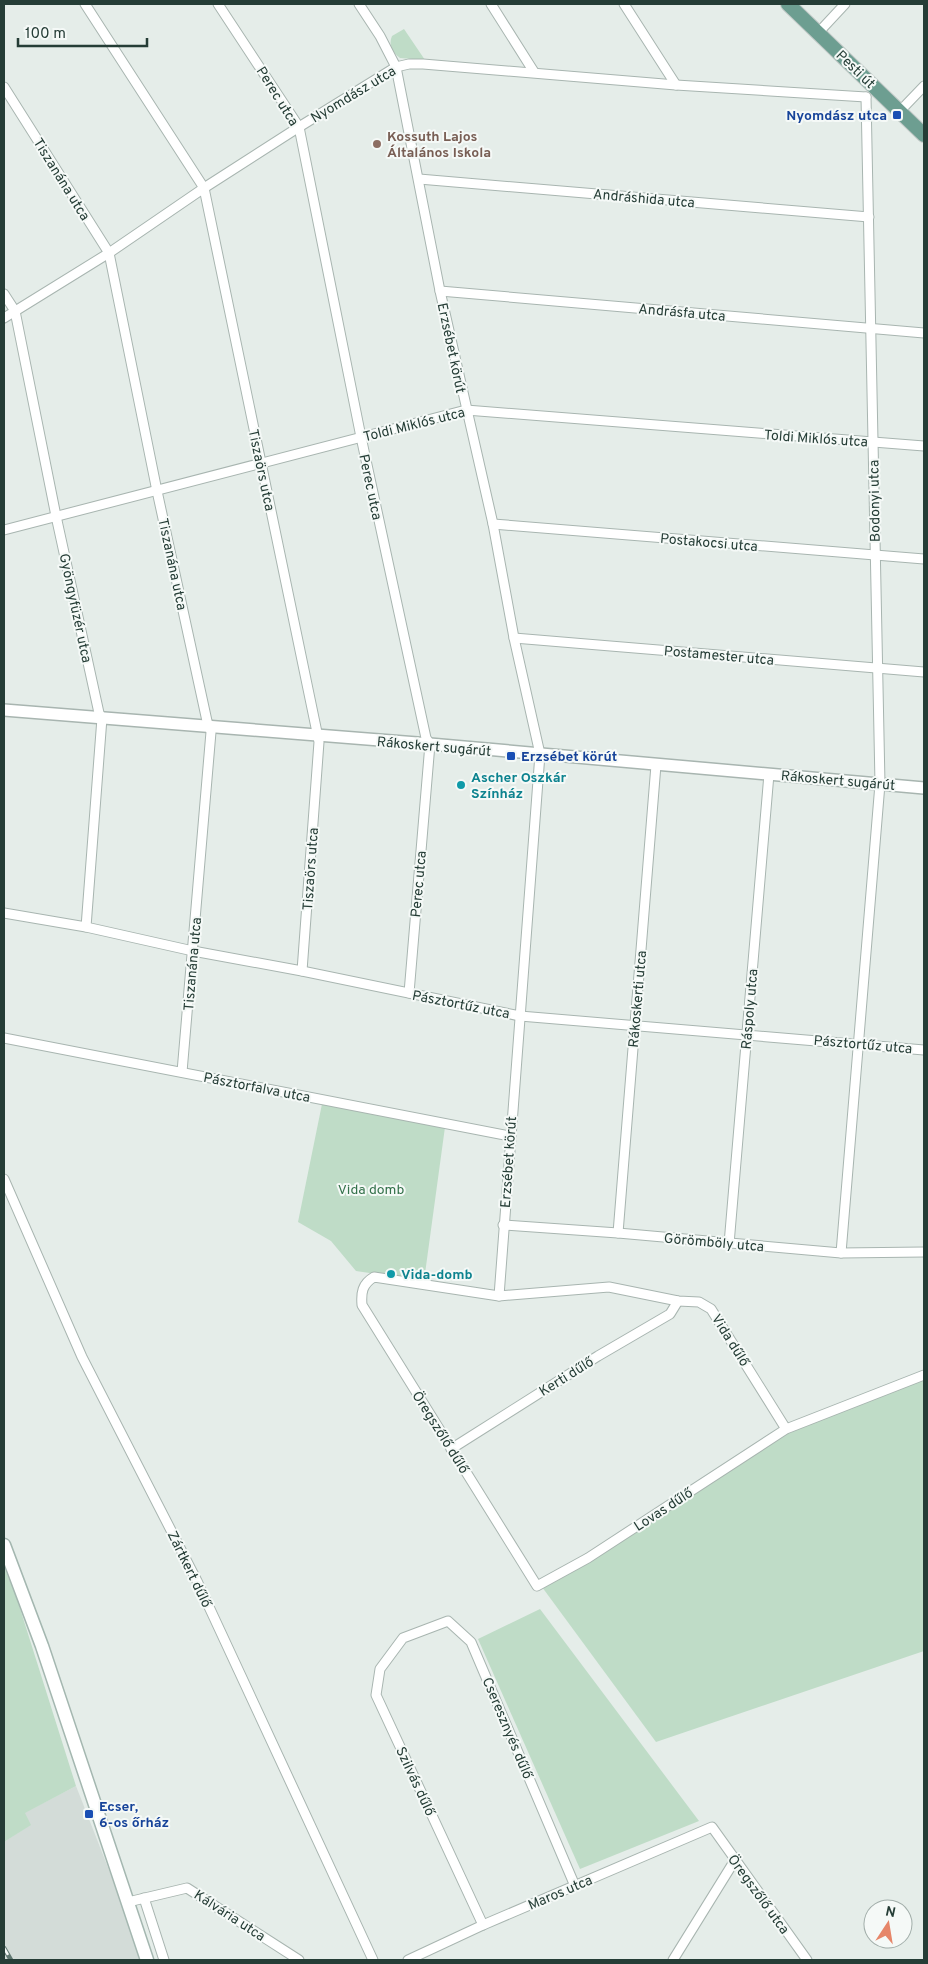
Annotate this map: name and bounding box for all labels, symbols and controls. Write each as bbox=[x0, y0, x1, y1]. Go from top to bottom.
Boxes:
scale bar bbox=[18, 15, 146, 47]
text: 100 m bbox=[25, 25, 66, 44]
street label: Pesti út bbox=[832, 47, 878, 93]
street label: Nyomdász utca bbox=[308, 63, 399, 127]
street label: Perec utca bbox=[252, 64, 302, 130]
place label: Nyomdász utca bbox=[786, 108, 887, 125]
marker: Nyomdász utca bbox=[891, 109, 903, 121]
place label: Kossuth Lajos Általános Iskola bbox=[387, 129, 491, 162]
street label: Tiszanána utca bbox=[29, 135, 93, 224]
marker: Kossuth Lajos Általános Iskola bbox=[371, 138, 383, 150]
street label: Andráshida utca bbox=[592, 187, 695, 212]
street label: Andrásfa utca bbox=[638, 301, 726, 326]
street label: Erzsébet körút bbox=[433, 302, 468, 395]
street label: Toldi Miklós utca bbox=[362, 405, 467, 446]
street label: Toldi Miklós utca bbox=[763, 427, 868, 452]
street label: Tiszaörs utca bbox=[244, 428, 277, 513]
street label: Perec utca bbox=[354, 453, 385, 522]
street label: Bodonyi utca bbox=[866, 460, 885, 542]
street label: Tiszanána utca bbox=[153, 517, 190, 612]
street label: Postakocsi utca bbox=[659, 531, 758, 556]
street label: Gyöngyfüzér utca bbox=[55, 552, 94, 665]
street label: Postamester utca bbox=[663, 643, 775, 670]
street label: Rákoskert sugárút bbox=[376, 734, 492, 761]
place label: Erzsébet körút bbox=[521, 749, 617, 766]
marker: Erzsébet körút bbox=[505, 750, 517, 762]
street label: Rákoskert sugárút bbox=[780, 768, 896, 795]
place label: Ascher Oszkár Színház bbox=[471, 770, 567, 803]
marker: Ascher Oszkár Színház bbox=[455, 779, 467, 791]
street label: Tiszaörs utca bbox=[300, 827, 323, 911]
street label: Perec utca bbox=[408, 850, 431, 918]
street label: Tiszanána utca bbox=[181, 917, 206, 1012]
street label: Rákoskerti utca bbox=[626, 950, 651, 1048]
street label: Ráspoly utca bbox=[739, 968, 762, 1050]
street label: Pásztortűz utca bbox=[410, 988, 511, 1023]
street label: Pásztortűz utca bbox=[813, 1033, 913, 1058]
street label: Pásztorfalva utca bbox=[202, 1070, 312, 1107]
street label: Erzsébet körút bbox=[498, 1116, 521, 1209]
park label: Vida domb bbox=[338, 1182, 404, 1199]
street label: Görömböly utca bbox=[663, 1231, 765, 1256]
place label: Vida-domb bbox=[401, 1267, 473, 1284]
marker: Vida-domb bbox=[385, 1268, 397, 1280]
street label: Vida dűlő bbox=[707, 1312, 753, 1371]
street label: Kerti dűlő bbox=[536, 1353, 598, 1401]
street label: Öregszőlő dűlő bbox=[408, 1388, 473, 1478]
street label: Lovas dűlő bbox=[631, 1484, 697, 1536]
street label: Zártkert dűlő bbox=[163, 1528, 215, 1612]
street label: Cseresznyés dűlő bbox=[478, 1675, 536, 1783]
street label: Szilvás dűlő bbox=[391, 1744, 439, 1820]
place label: Ecser, 6-os őrház bbox=[99, 1799, 169, 1832]
marker: Ecser, 6-os őrház bbox=[83, 1808, 95, 1820]
street label: Öregszőlő utca bbox=[723, 1851, 793, 1938]
street label: Maros utca bbox=[526, 1872, 595, 1915]
street label: Kálvária utca bbox=[190, 1887, 268, 1946]
north arrow bbox=[863, 1899, 913, 1949]
text: N bbox=[884, 1903, 897, 1922]

